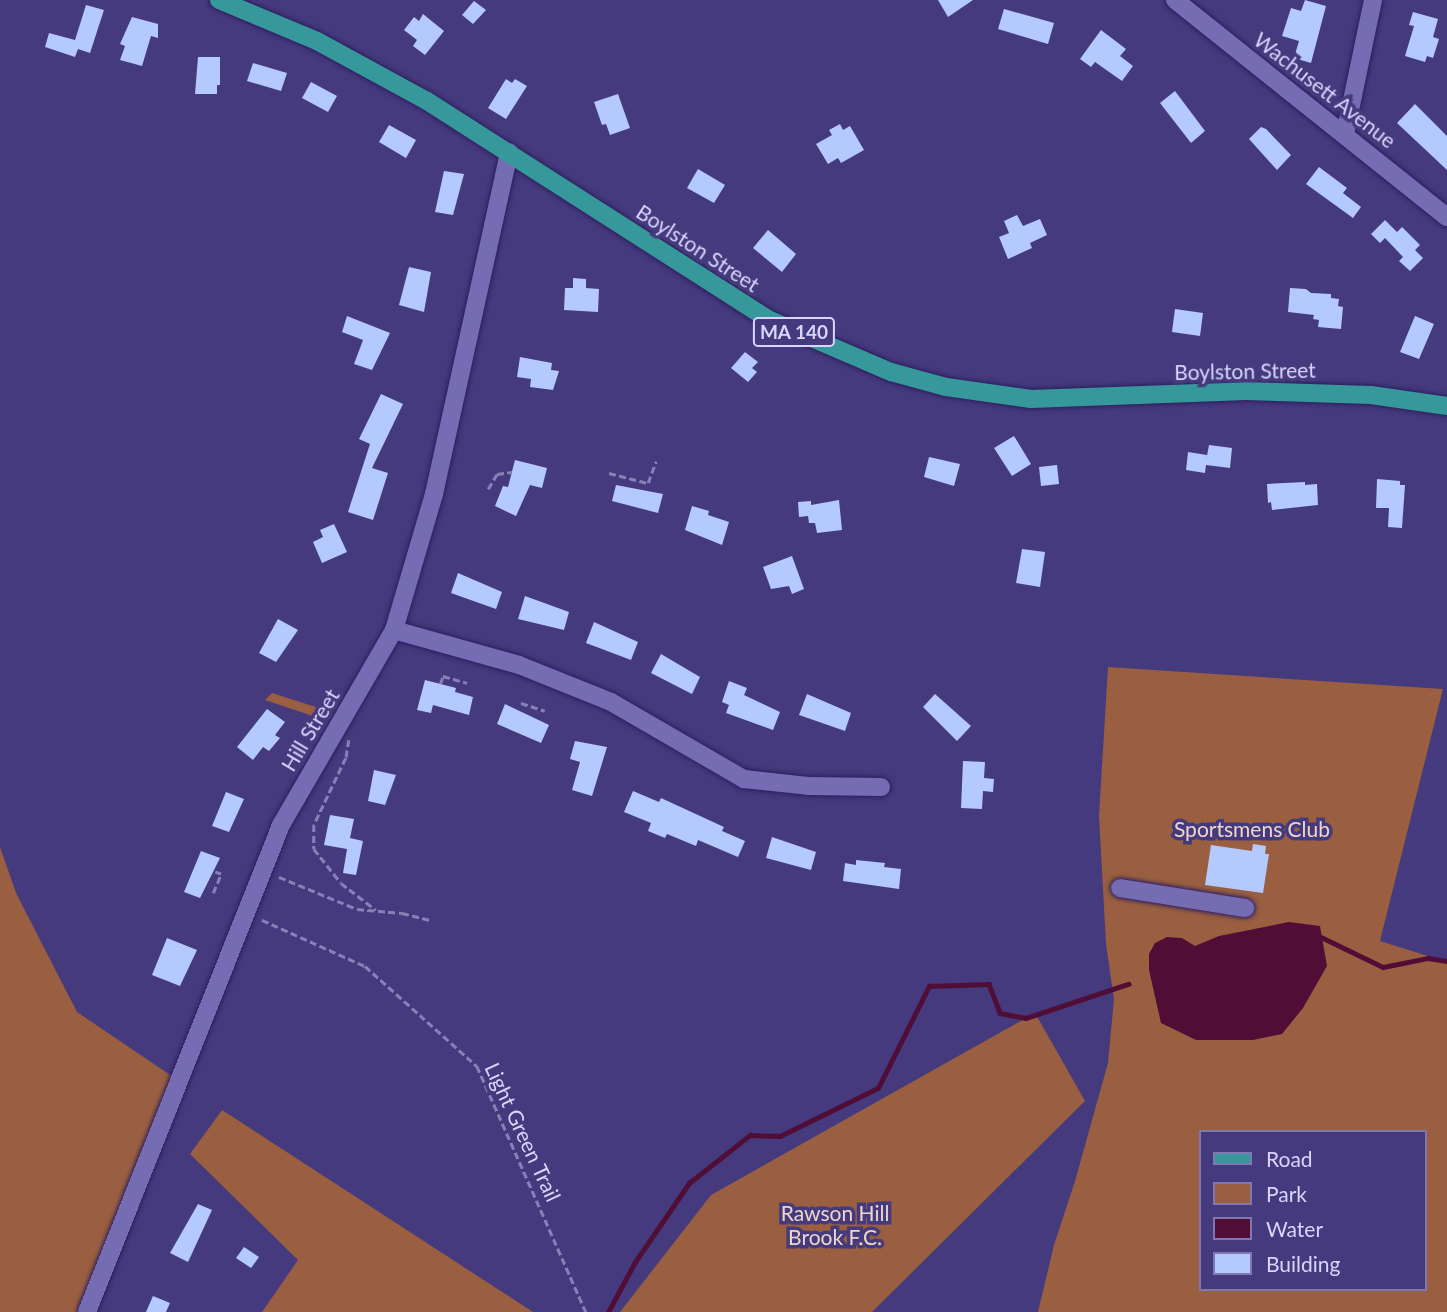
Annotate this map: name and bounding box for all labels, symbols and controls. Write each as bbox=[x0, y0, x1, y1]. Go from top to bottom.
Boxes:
street label: Wachusett Avenue bbox=[1249, 27, 1401, 153]
street label: Boylston Street bbox=[632, 199, 764, 297]
road number: MA 140 bbox=[752, 316, 836, 348]
street label: Boylston Street bbox=[1174, 357, 1316, 385]
street label: Hill Street bbox=[276, 684, 344, 776]
park label: Sportsmens Club bbox=[1174, 816, 1330, 842]
street label: Light Green Trail bbox=[480, 1058, 566, 1206]
legend bbox=[1198, 1130, 1426, 1291]
text: Road bbox=[1266, 1146, 1313, 1171]
text: Park bbox=[1266, 1181, 1307, 1206]
park label: Rawson Hill Brook F.C. bbox=[781, 1200, 889, 1250]
text: Water bbox=[1266, 1216, 1323, 1241]
text: Building bbox=[1266, 1251, 1341, 1276]

